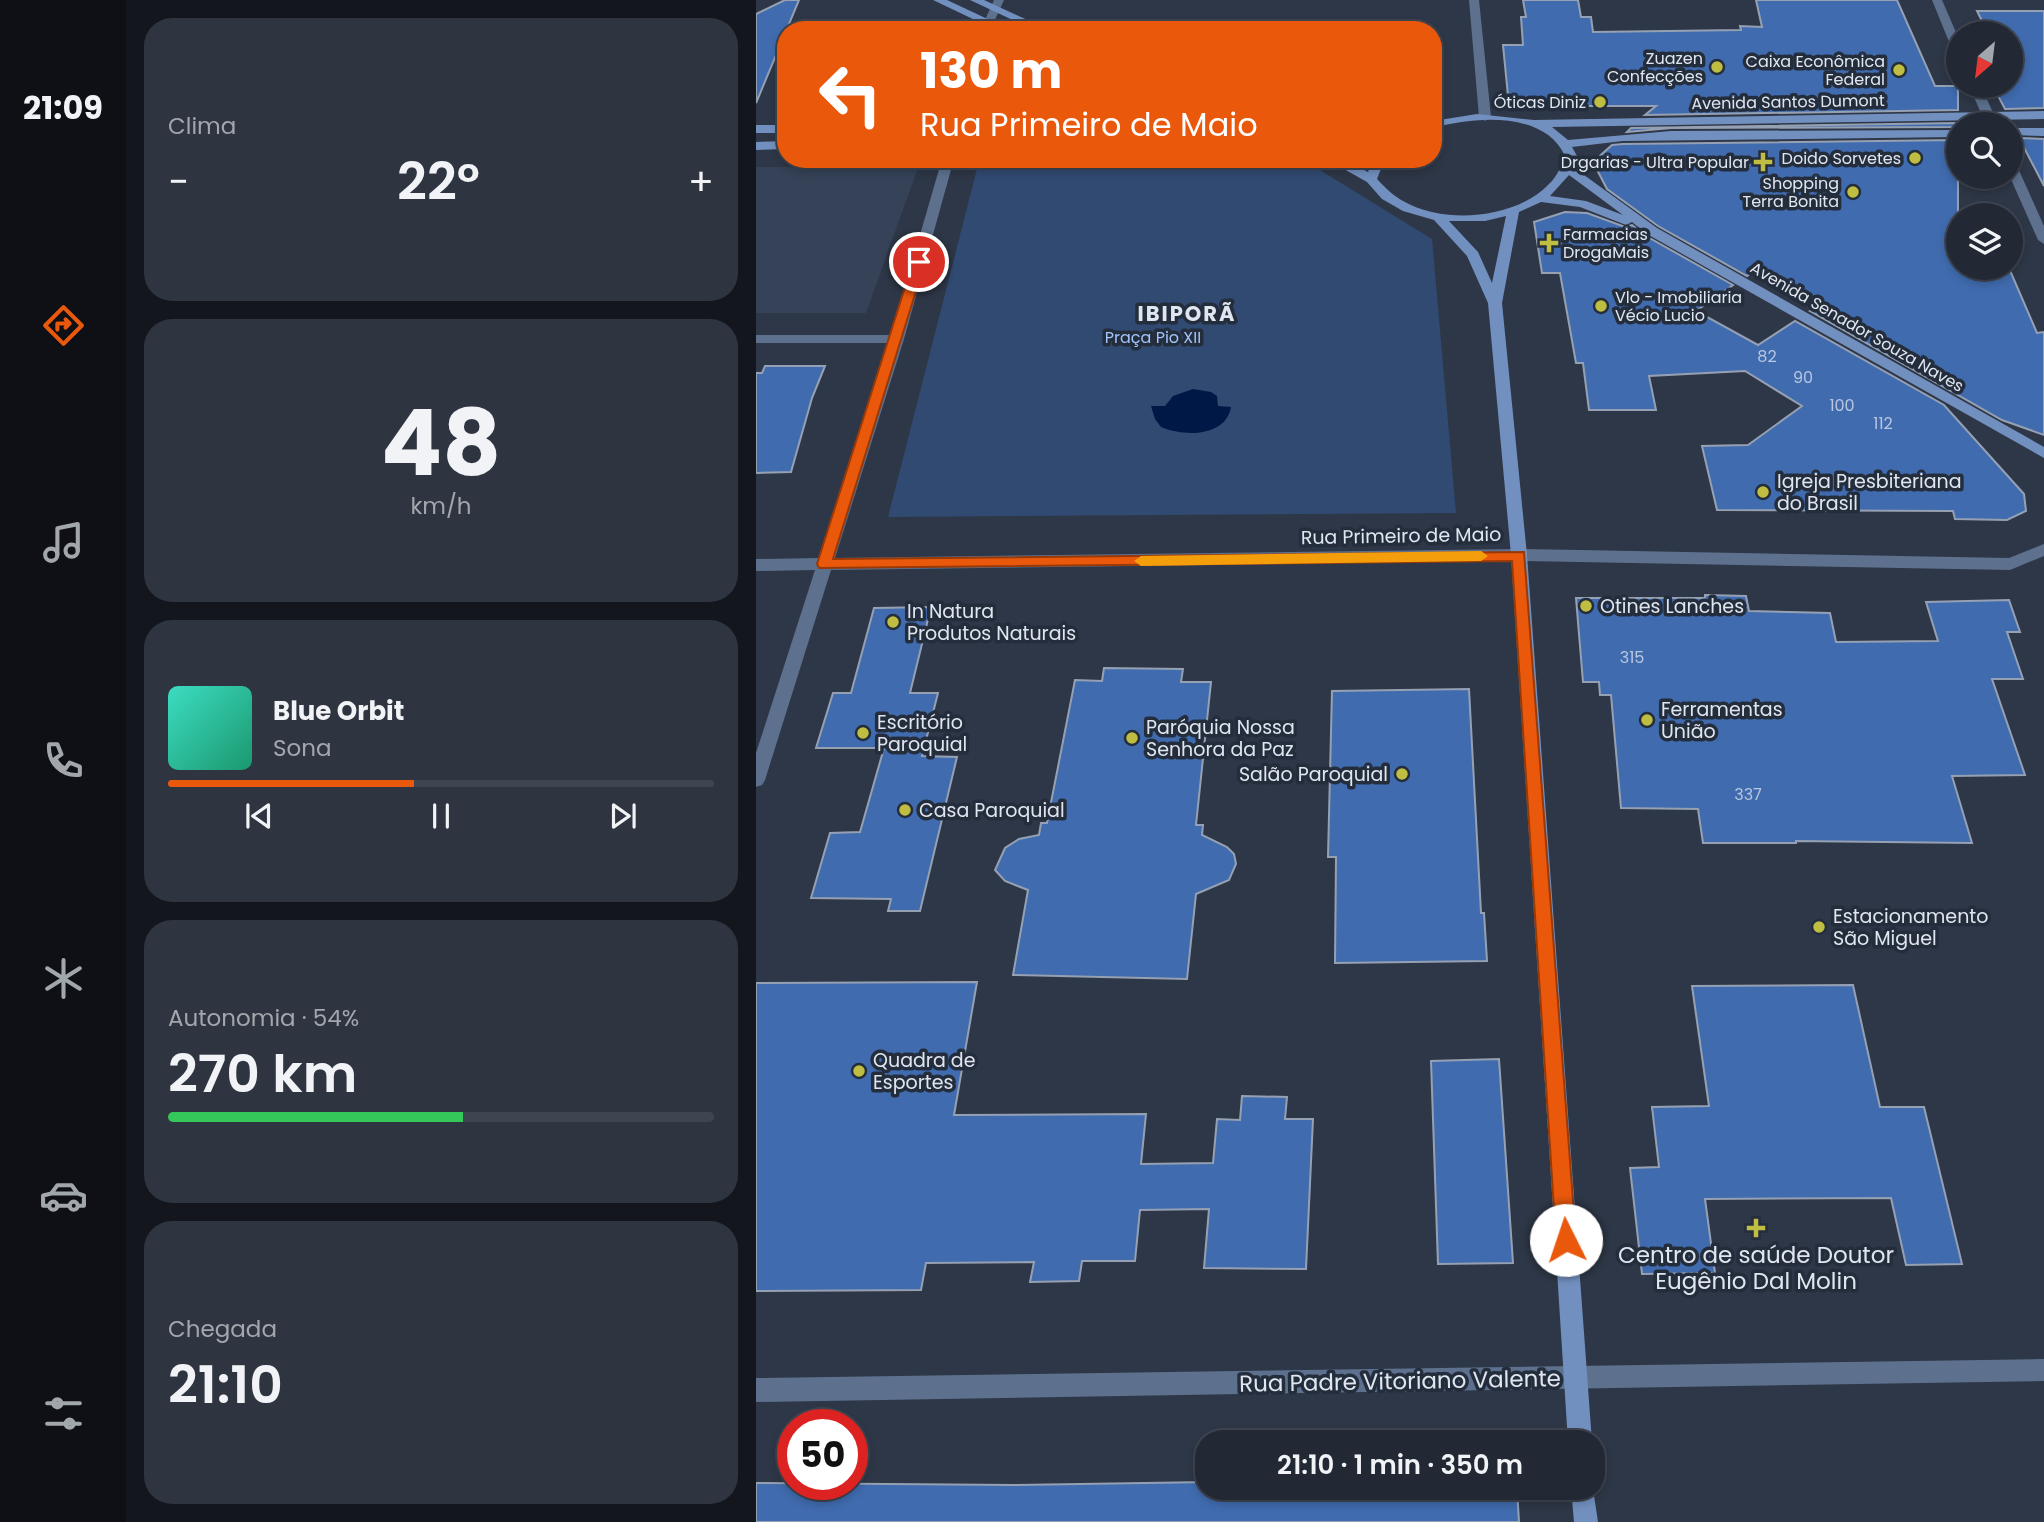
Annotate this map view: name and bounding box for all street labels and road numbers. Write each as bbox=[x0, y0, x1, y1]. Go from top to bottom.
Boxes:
street label: Avenida Santos Dumont bbox=[1691, 89, 1885, 115]
street label: Avenida Senador Souza Naves bbox=[1746, 256, 1968, 398]
street label: Rua Primeiro de Maio bbox=[1301, 521, 1501, 551]
street label: Rua Padre Vitoriano Valente bbox=[1239, 1362, 1561, 1400]

